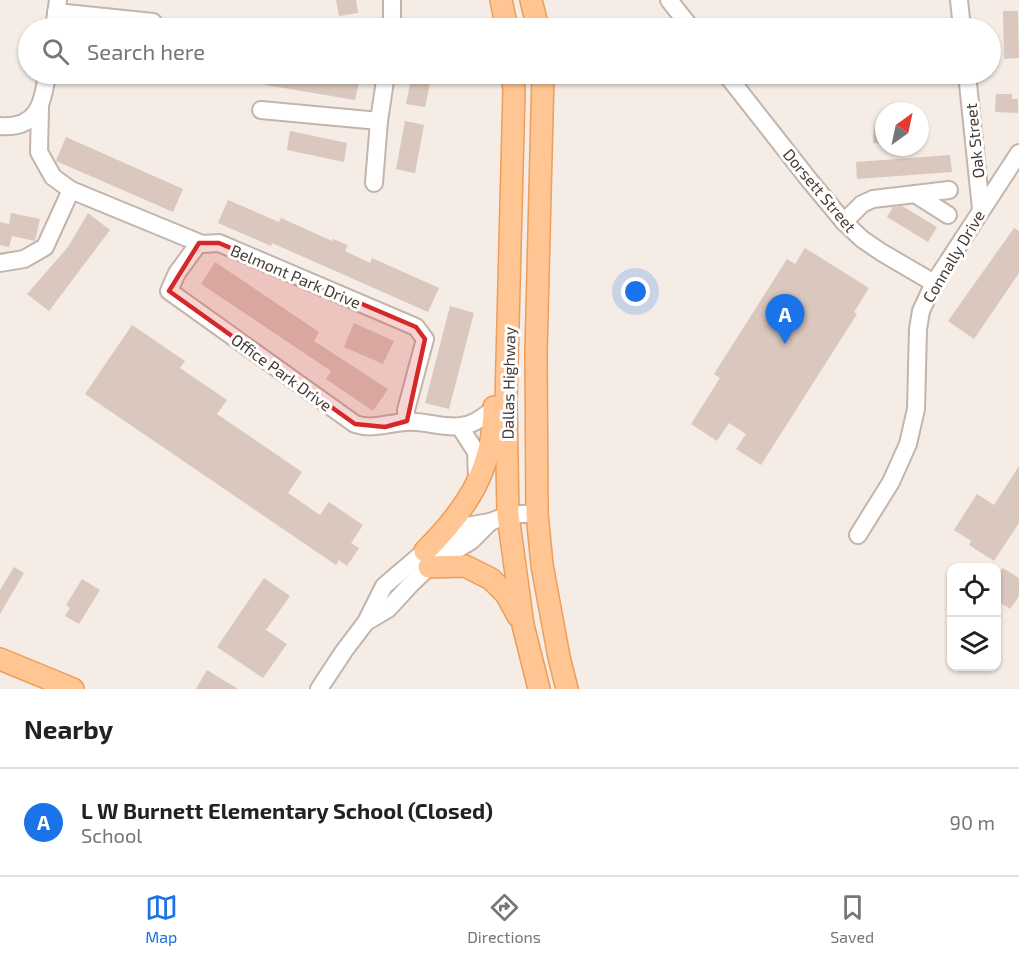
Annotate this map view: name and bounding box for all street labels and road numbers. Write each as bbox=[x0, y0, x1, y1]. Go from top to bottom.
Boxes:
street label: Oak Street bbox=[961, 102, 987, 180]
street label: Dorsett Street bbox=[780, 144, 860, 236]
street label: Connally Drive bbox=[918, 206, 988, 306]
street label: Belmont Park Drive bbox=[228, 240, 364, 312]
street label: Dallas Highway bbox=[498, 326, 518, 439]
street label: Office Park Drive bbox=[228, 329, 336, 415]

